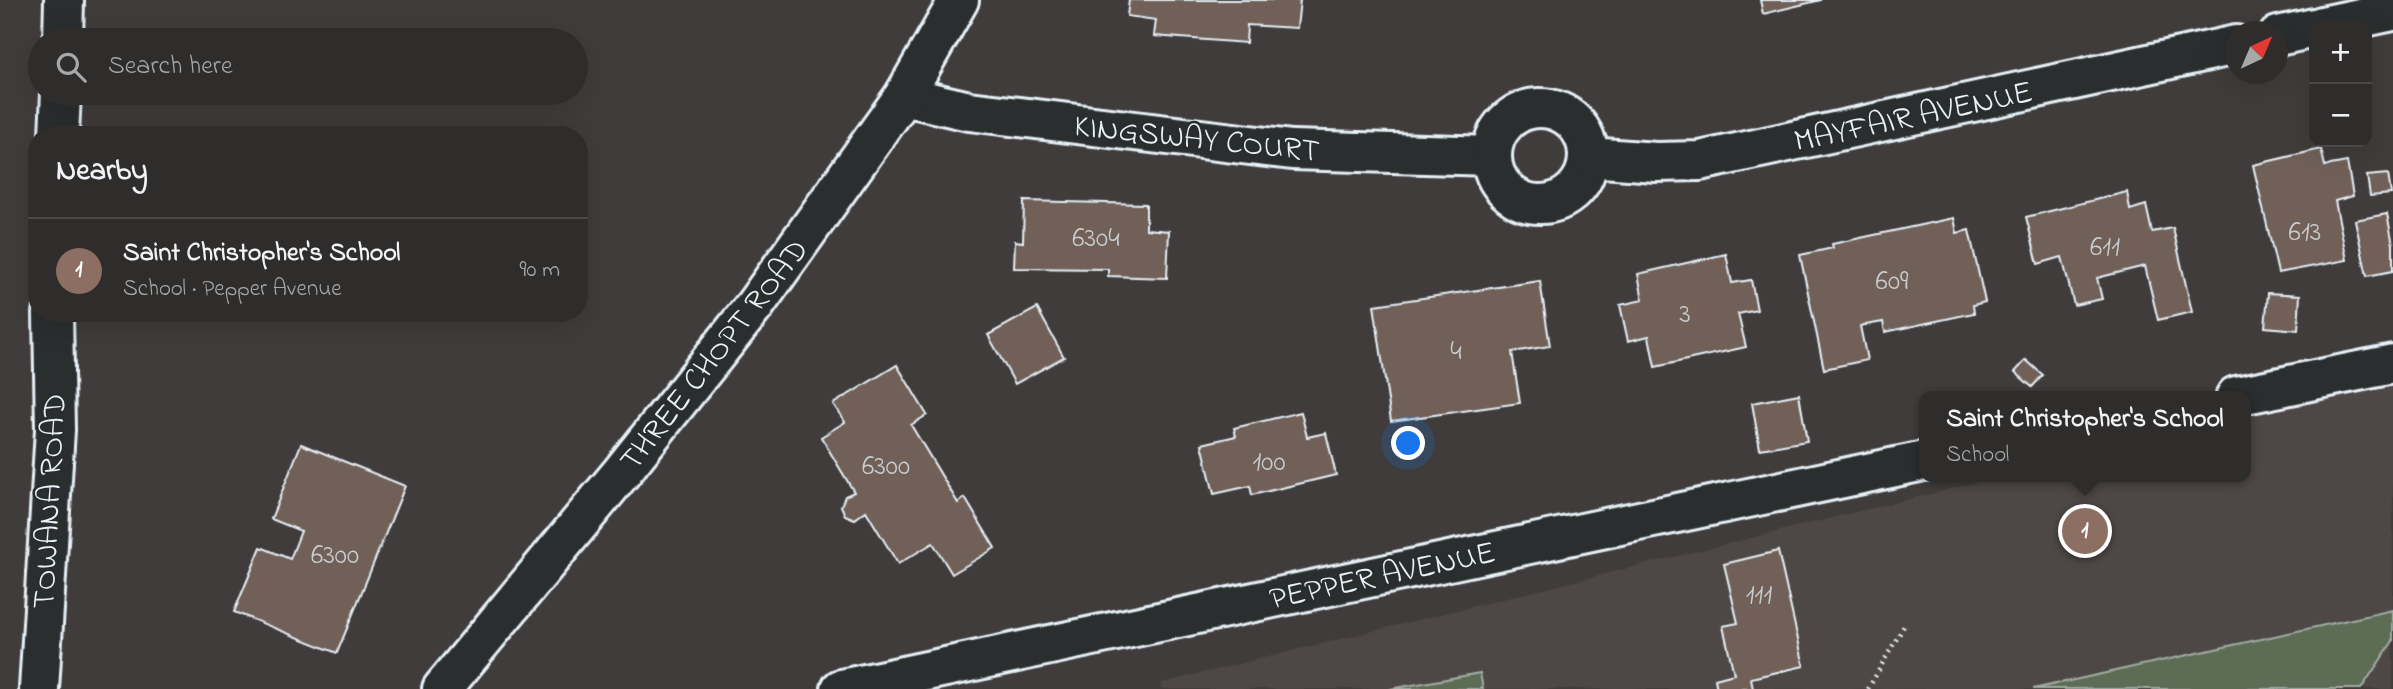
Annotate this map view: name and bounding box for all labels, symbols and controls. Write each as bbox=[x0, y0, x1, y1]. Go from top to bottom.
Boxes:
north arrow bbox=[2225, 21, 2288, 84]
map controls bbox=[2309, 21, 2372, 147]
button: + bbox=[2309, 21, 2372, 84]
search box bbox=[28, 28, 588, 105]
icon: search bbox=[52, 48, 90, 86]
text: Search here bbox=[108, 48, 233, 86]
street label: MAYFAIR AVENUE bbox=[1790, 70, 2037, 167]
button: − bbox=[2309, 84, 2372, 147]
street label: KINGSWAY COURT bbox=[1072, 104, 1322, 177]
text: Nearby bbox=[56, 150, 148, 194]
house number: 613 bbox=[2289, 213, 2321, 254]
house number: 6304 bbox=[1072, 219, 1120, 260]
house number: 611 bbox=[2090, 228, 2120, 269]
street label: THREE CHOPT ROAD bbox=[610, 230, 822, 482]
text: Saint Christopher's School bbox=[123, 235, 400, 273]
text: 1 bbox=[75, 254, 83, 287]
text: 90 m bbox=[520, 254, 560, 287]
house number: 609 bbox=[1876, 262, 1909, 303]
text: School · Pepper Avenue bbox=[123, 273, 342, 306]
house number: 3 bbox=[1679, 295, 1691, 336]
house number: 4 bbox=[1450, 332, 1462, 373]
popup bbox=[1919, 391, 2251, 482]
street label: TOWANA ROAD bbox=[22, 392, 81, 610]
text: Saint Christopher's School bbox=[1946, 401, 2224, 439]
your location bbox=[1391, 426, 1425, 460]
text: School bbox=[1946, 439, 2009, 472]
house number: 100 bbox=[1252, 443, 1286, 484]
house number: 6300 bbox=[862, 447, 910, 488]
pin: 1 bbox=[2062, 505, 2108, 557]
street label: PEPPER AVENUE bbox=[1266, 531, 1500, 624]
house number: 6300 bbox=[311, 536, 359, 577]
house number: 111 bbox=[1746, 576, 1772, 617]

